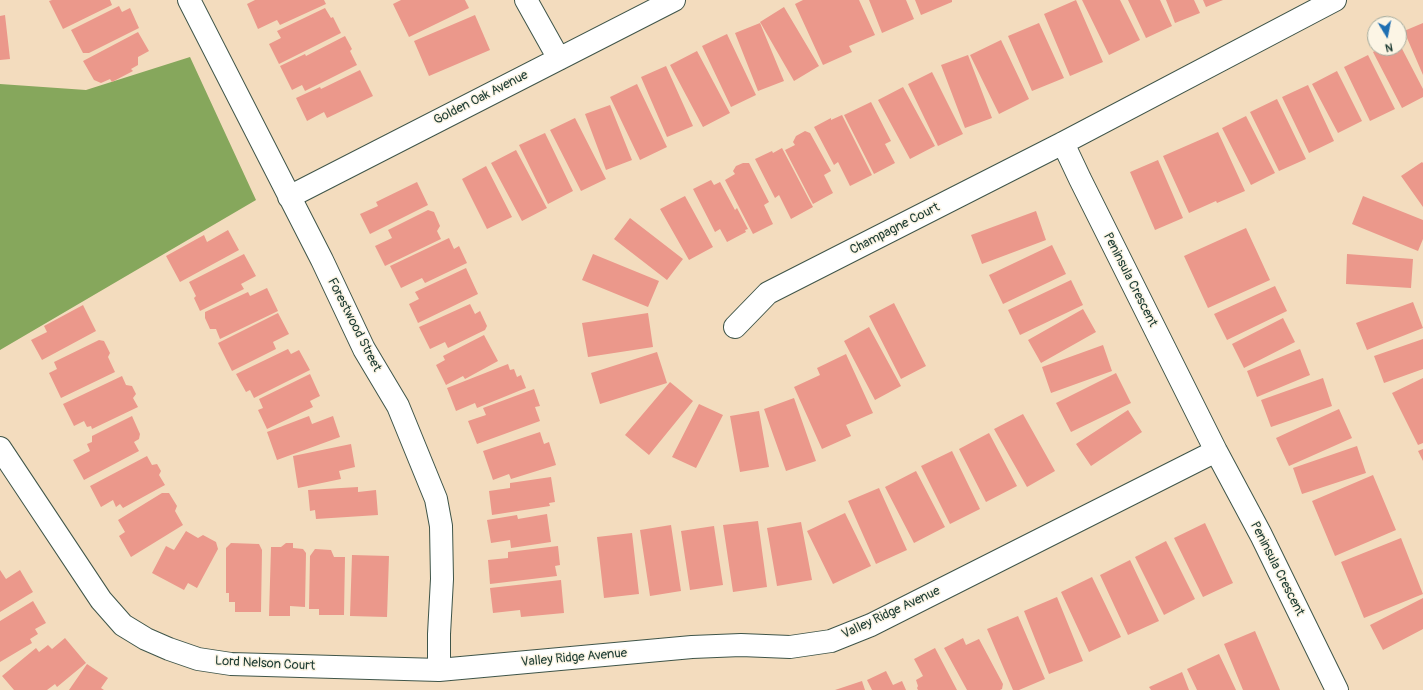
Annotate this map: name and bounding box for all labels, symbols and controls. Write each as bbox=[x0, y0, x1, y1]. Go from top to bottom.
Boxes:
north arrow bbox=[1367, 16, 1407, 56]
text: N bbox=[1384, 40, 1394, 54]
street label: Golden Oak Avenue bbox=[431, 67, 531, 129]
street label: Champagne Court bbox=[848, 200, 942, 258]
street label: Peninsula Crescent bbox=[1099, 230, 1161, 330]
street label: Forestwood Street bbox=[324, 275, 384, 375]
street label: Peninsula Crescent bbox=[1246, 519, 1308, 619]
street label: Valley Ridge Avenue bbox=[839, 583, 943, 643]
street label: Valley Ridge Avenue bbox=[520, 646, 628, 670]
street label: Lord Nelson Court bbox=[214, 654, 316, 674]

